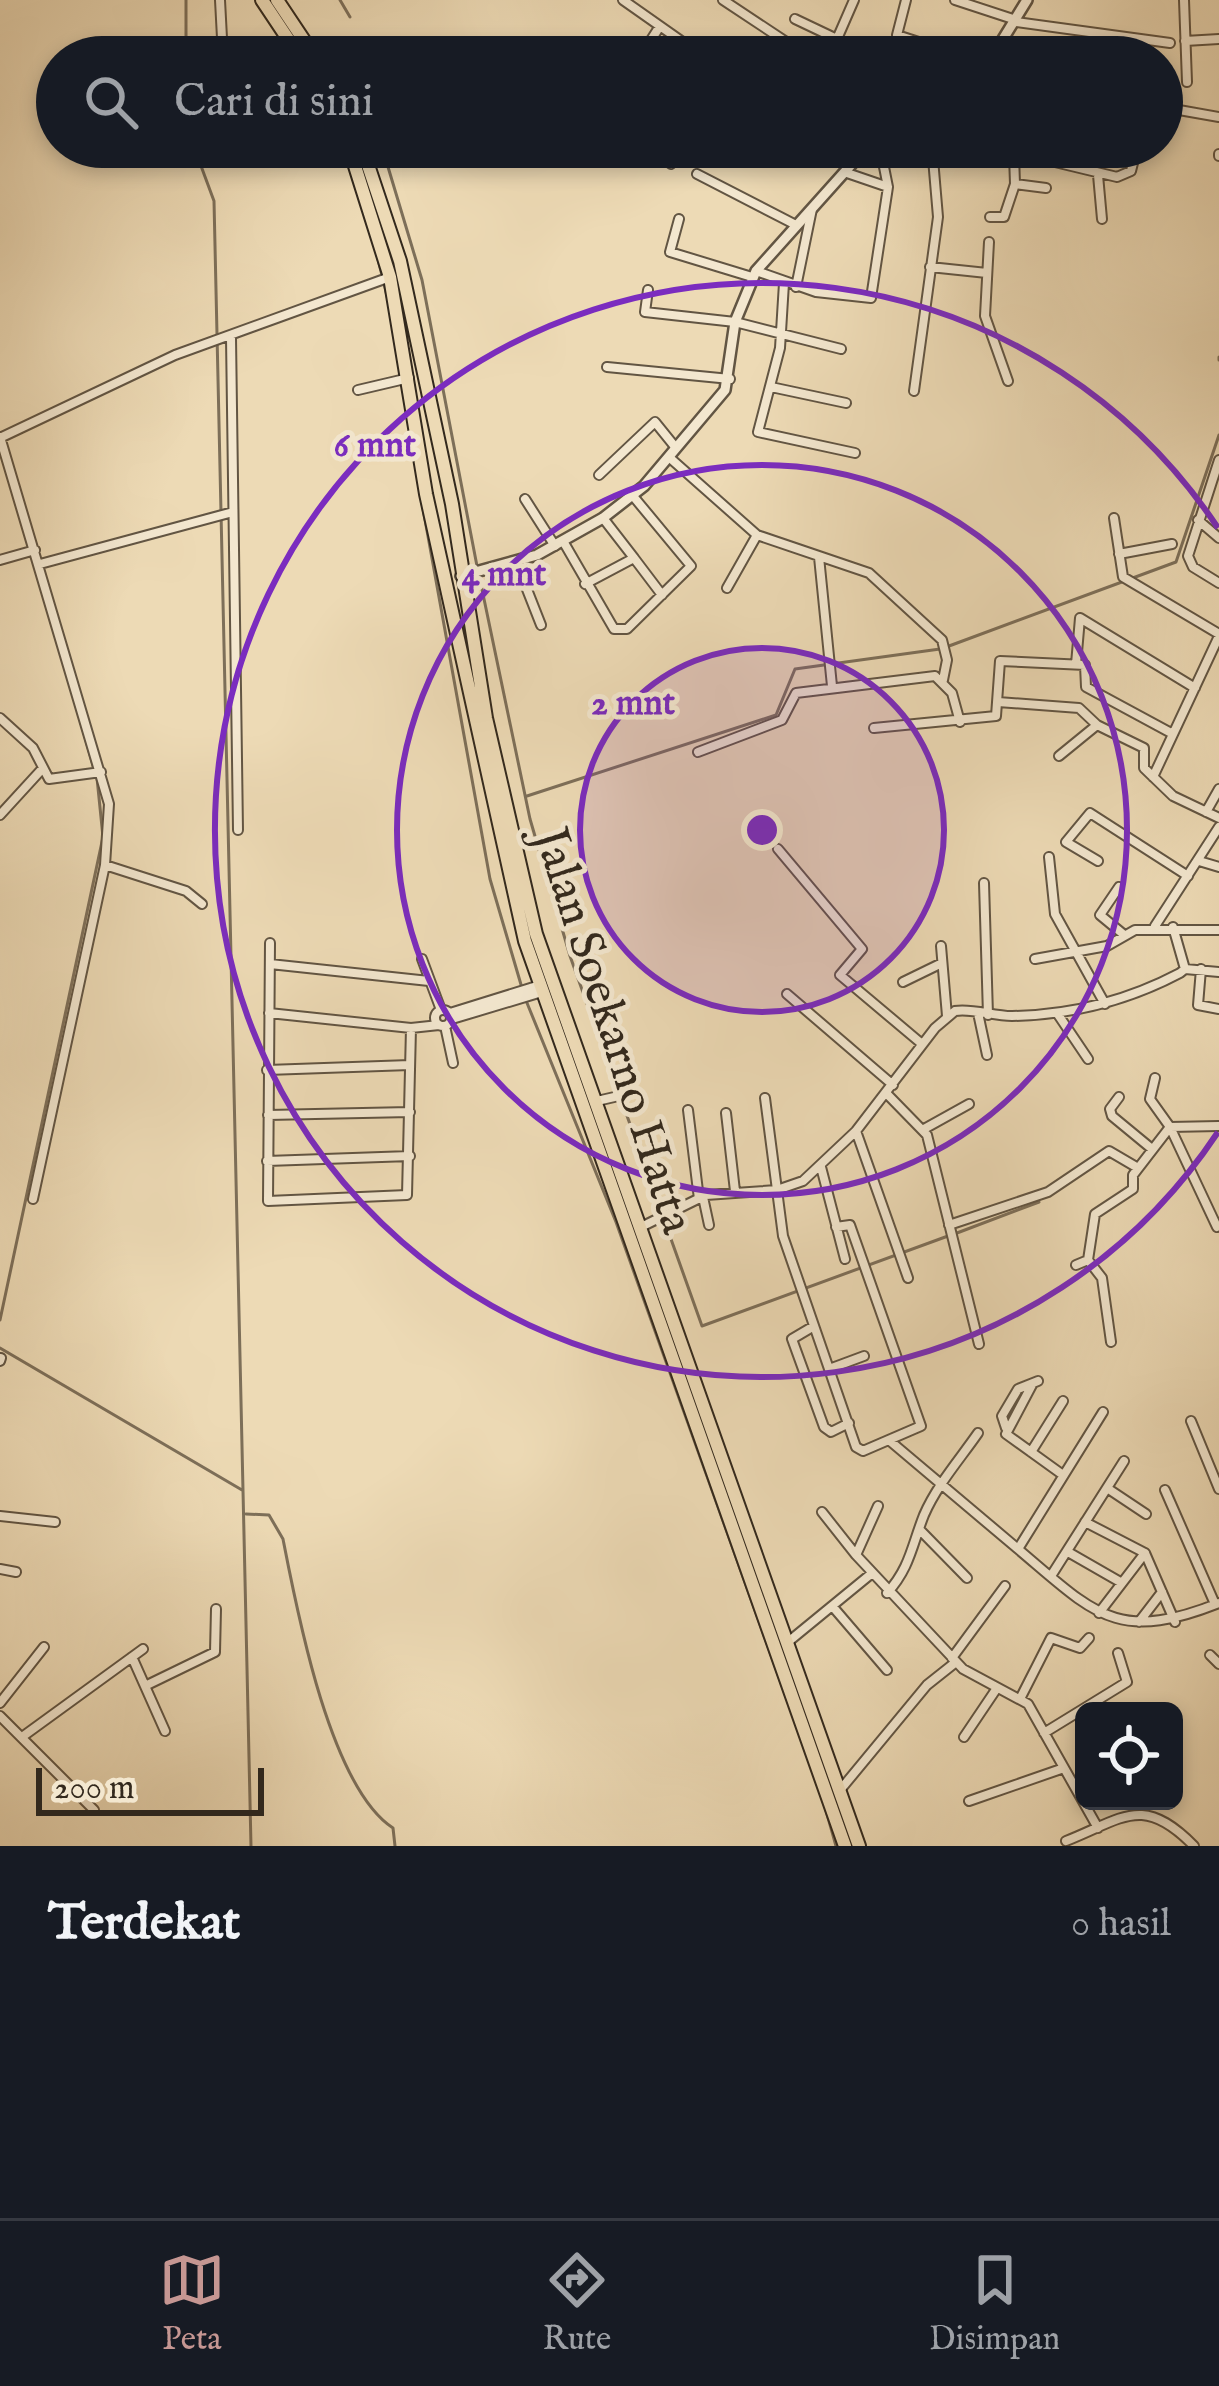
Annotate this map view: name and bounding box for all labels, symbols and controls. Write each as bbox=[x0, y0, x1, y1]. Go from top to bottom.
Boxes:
search box bbox=[36, 36, 1183, 168]
icon: search bbox=[78, 69, 144, 135]
text: Cari di sini bbox=[174, 74, 374, 131]
text: 6 mnt bbox=[334, 423, 417, 469]
text: 4 mnt bbox=[462, 552, 547, 598]
text: 2 mnt bbox=[591, 681, 676, 727]
centre of rings bbox=[741, 809, 783, 851]
street label: Jalan Soekarno Hatta bbox=[517, 816, 706, 1242]
map controls bbox=[1075, 1702, 1183, 1810]
button: locate bbox=[1075, 1702, 1183, 1810]
scale bar bbox=[36, 1762, 264, 1815]
text: 200 m bbox=[54, 1768, 135, 1810]
text: Terdekat bbox=[48, 1892, 240, 1957]
text: 0 hasil bbox=[1071, 1900, 1171, 1949]
tab: Peta bbox=[159, 2247, 225, 2361]
tab: Rute bbox=[543, 2247, 611, 2361]
tab: Disimpan bbox=[929, 2247, 1060, 2361]

